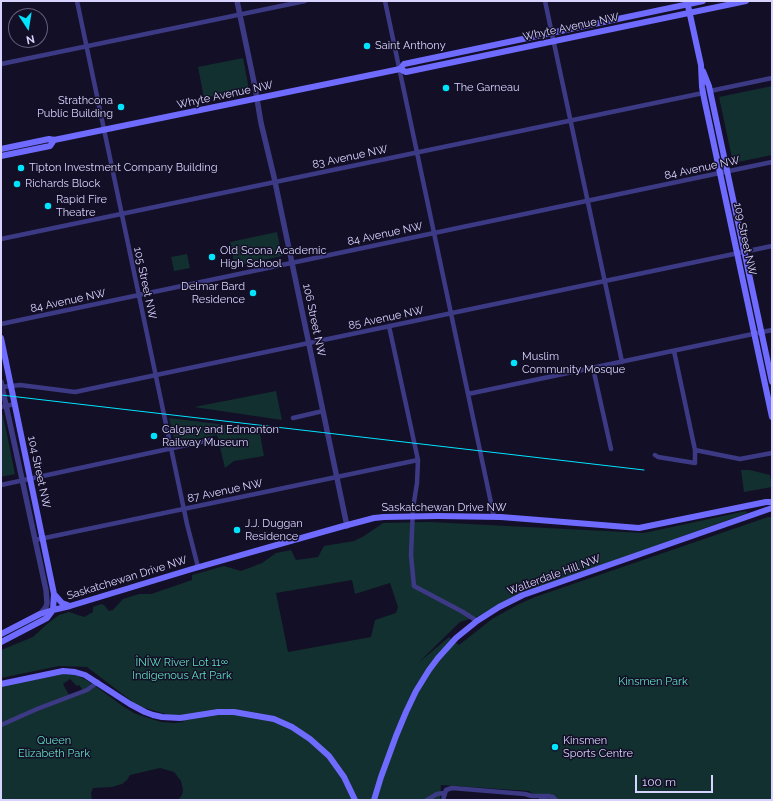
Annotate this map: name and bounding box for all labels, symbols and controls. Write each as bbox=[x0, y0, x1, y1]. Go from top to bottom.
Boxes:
north arrow bbox=[8, 8, 48, 48]
street label: Whyte Avenue NW bbox=[522, 10, 620, 44]
text: N bbox=[25, 32, 36, 46]
place label: Saint Anthony bbox=[375, 39, 446, 53]
marker: Saint Anthony bbox=[362, 41, 372, 51]
street label: Whyte Avenue NW bbox=[176, 78, 274, 112]
place label: The Garneau bbox=[454, 81, 520, 95]
marker: The Garneau bbox=[441, 83, 451, 93]
place label: Strathcona Public Building bbox=[37, 94, 113, 120]
marker: Strathcona Public Building bbox=[116, 102, 126, 112]
street label: 83 Avenue NW bbox=[311, 143, 389, 171]
street label: 84 Avenue NW bbox=[663, 154, 741, 182]
place label: Tipton Investment Company Building bbox=[29, 161, 217, 175]
marker: Tipton Investment Company Building bbox=[16, 163, 26, 173]
place label: Richards Block bbox=[25, 177, 100, 191]
marker: Richards Block bbox=[12, 179, 22, 189]
place label: Rapid Fire Theatre bbox=[56, 193, 107, 219]
marker: Rapid Fire Theatre bbox=[43, 201, 53, 211]
street label: 109 Street NW bbox=[731, 201, 759, 277]
street label: 84 Avenue NW bbox=[346, 220, 424, 248]
place label: Old Scona Academic High School bbox=[220, 244, 326, 270]
street label: 105 Street NW bbox=[131, 246, 159, 320]
marker: Old Scona Academic High School bbox=[207, 252, 217, 262]
place label: Delmar Bard Residence bbox=[181, 280, 245, 306]
street label: 106 Street NW bbox=[300, 282, 328, 358]
street label: 84 Avenue NW bbox=[29, 287, 107, 315]
marker: Delmar Bard Residence bbox=[248, 288, 258, 298]
street label: 85 Avenue NW bbox=[347, 304, 425, 332]
place label: Muslim Community Mosque bbox=[522, 350, 625, 376]
marker: Muslim Community Mosque bbox=[509, 358, 519, 368]
place label: Calgary and Edmonton Railway Museum bbox=[162, 423, 279, 449]
marker: Calgary and Edmonton Railway Museum bbox=[149, 431, 159, 441]
street label: 104 Street NW bbox=[25, 435, 53, 509]
street label: 87 Avenue NW bbox=[186, 477, 264, 505]
street label: Saskatchewan Drive NW bbox=[381, 501, 507, 515]
place label: J.J. Duggan Residence bbox=[245, 517, 303, 543]
marker: J.J. Duggan Residence bbox=[232, 525, 242, 535]
street label: Walterdale Hill NW bbox=[506, 552, 602, 598]
street label: Saskatchewan Drive NW bbox=[65, 553, 189, 603]
park label: ÎNÎW River Lot 11∞ Indigenous Art Park bbox=[132, 656, 232, 682]
park label: Kinsmen Park bbox=[618, 675, 688, 689]
park label: Queen Elizabeth Park bbox=[18, 734, 90, 760]
place label: Kinsmen Sports Centre bbox=[563, 734, 633, 760]
marker: Kinsmen Sports Centre bbox=[550, 742, 560, 752]
scale bar bbox=[637, 767, 715, 793]
text: 100 m bbox=[642, 775, 676, 789]

